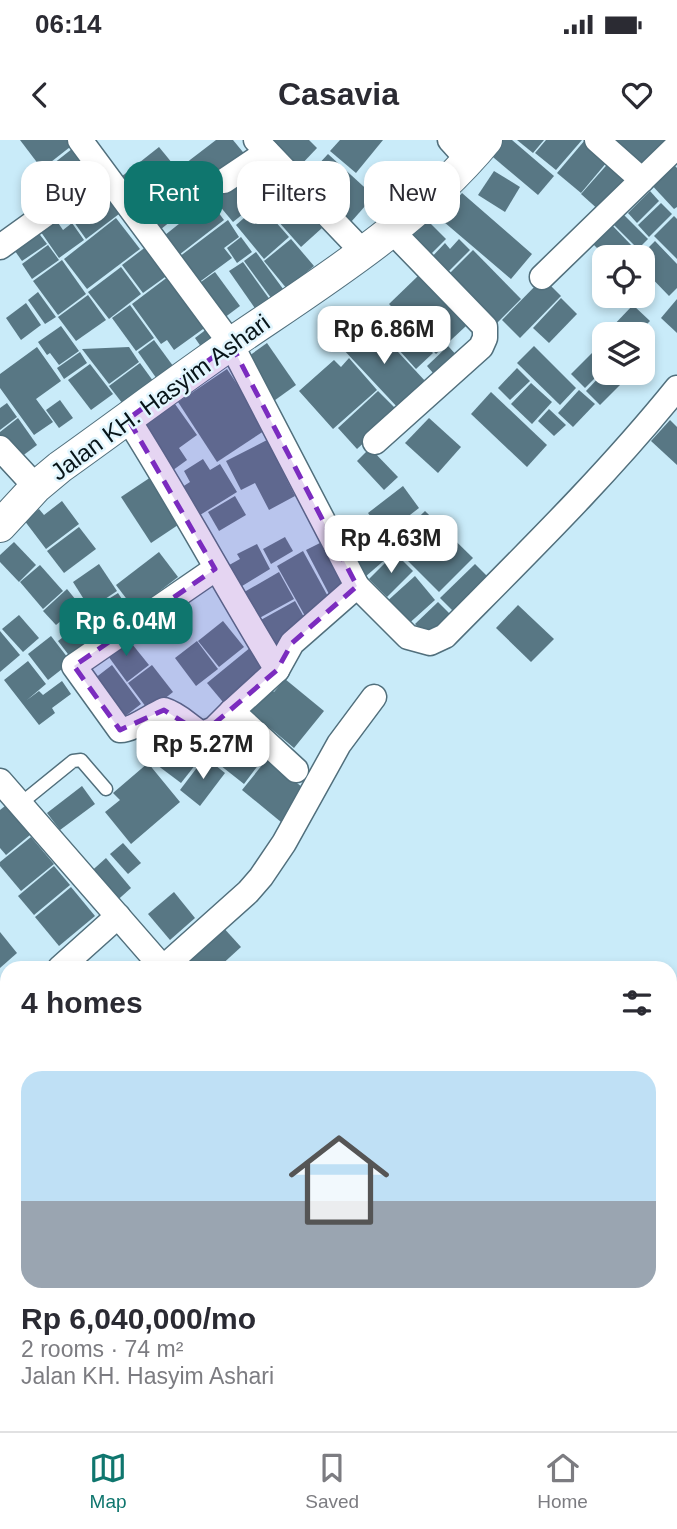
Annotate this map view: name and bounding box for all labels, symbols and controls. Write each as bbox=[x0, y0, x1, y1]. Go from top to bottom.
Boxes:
text: 06:14 bbox=[35, 9, 102, 39]
icon: back bbox=[21, 76, 59, 114]
text: Casavia bbox=[278, 76, 399, 112]
icon: heart bbox=[618, 76, 656, 114]
chip: Buy bbox=[21, 161, 110, 224]
chip: Rent bbox=[124, 161, 223, 224]
chip: Filters bbox=[237, 161, 350, 224]
chip: New bbox=[364, 161, 460, 224]
map controls bbox=[592, 245, 655, 385]
button: locate bbox=[592, 245, 655, 308]
pin: Rp 6.86M bbox=[312, 306, 456, 366]
street label: Jalan KH. Hasyim Ashari bbox=[45, 308, 275, 486]
text: Rp 6.86M bbox=[334, 316, 434, 342]
button: layers bbox=[592, 322, 655, 385]
pin: Rp 4.63M bbox=[319, 516, 463, 575]
text: Rp 4.63M bbox=[341, 525, 441, 551]
pin: Rp 6.04M bbox=[54, 598, 198, 658]
text: Rp 6.04M bbox=[76, 608, 176, 634]
pin: Rp 5.27M bbox=[131, 722, 275, 781]
text: Rp 5.27M bbox=[153, 731, 253, 757]
icon: filters bbox=[618, 984, 656, 1022]
text: 4 homes bbox=[21, 986, 143, 1019]
icon: home bbox=[276, 1117, 402, 1243]
text: Rp 6,040,000/mo bbox=[21, 1302, 256, 1335]
text: 2 rooms · 74 m² bbox=[21, 1336, 183, 1362]
text: Jalan KH. Hasyim Ashari bbox=[21, 1363, 274, 1389]
tab: Map bbox=[89, 1449, 127, 1513]
tab: Saved bbox=[305, 1449, 359, 1513]
tab: Home bbox=[537, 1449, 588, 1513]

